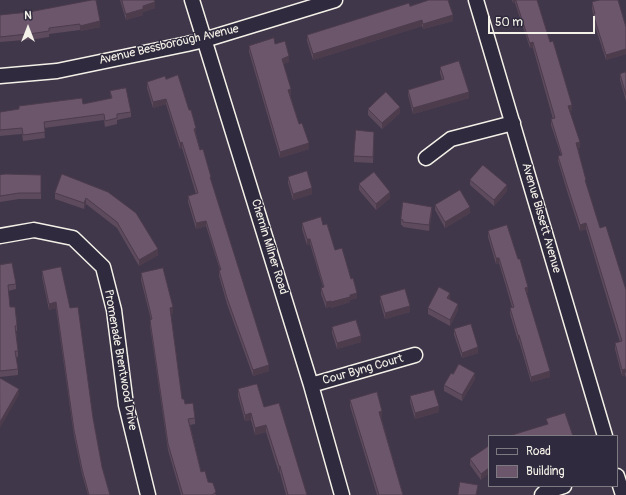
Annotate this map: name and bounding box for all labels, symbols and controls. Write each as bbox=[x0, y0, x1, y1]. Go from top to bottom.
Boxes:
north arrow bbox=[8, 8, 48, 48]
scale bar bbox=[490, 8, 597, 34]
text: N bbox=[24, 9, 32, 22]
text: 50 m bbox=[495, 15, 523, 30]
street label: Avenue Bessborough Avenue bbox=[98, 22, 240, 68]
street label: Avenue Bissett Avenue bbox=[518, 161, 564, 275]
street label: Chemin Milner Road bbox=[248, 198, 290, 296]
street label: Promenade Brentwood Drive bbox=[101, 288, 139, 432]
street label: Cour Byng Court bbox=[321, 352, 405, 388]
legend bbox=[488, 435, 618, 487]
text: Road bbox=[526, 444, 551, 459]
text: Building bbox=[526, 464, 565, 479]

